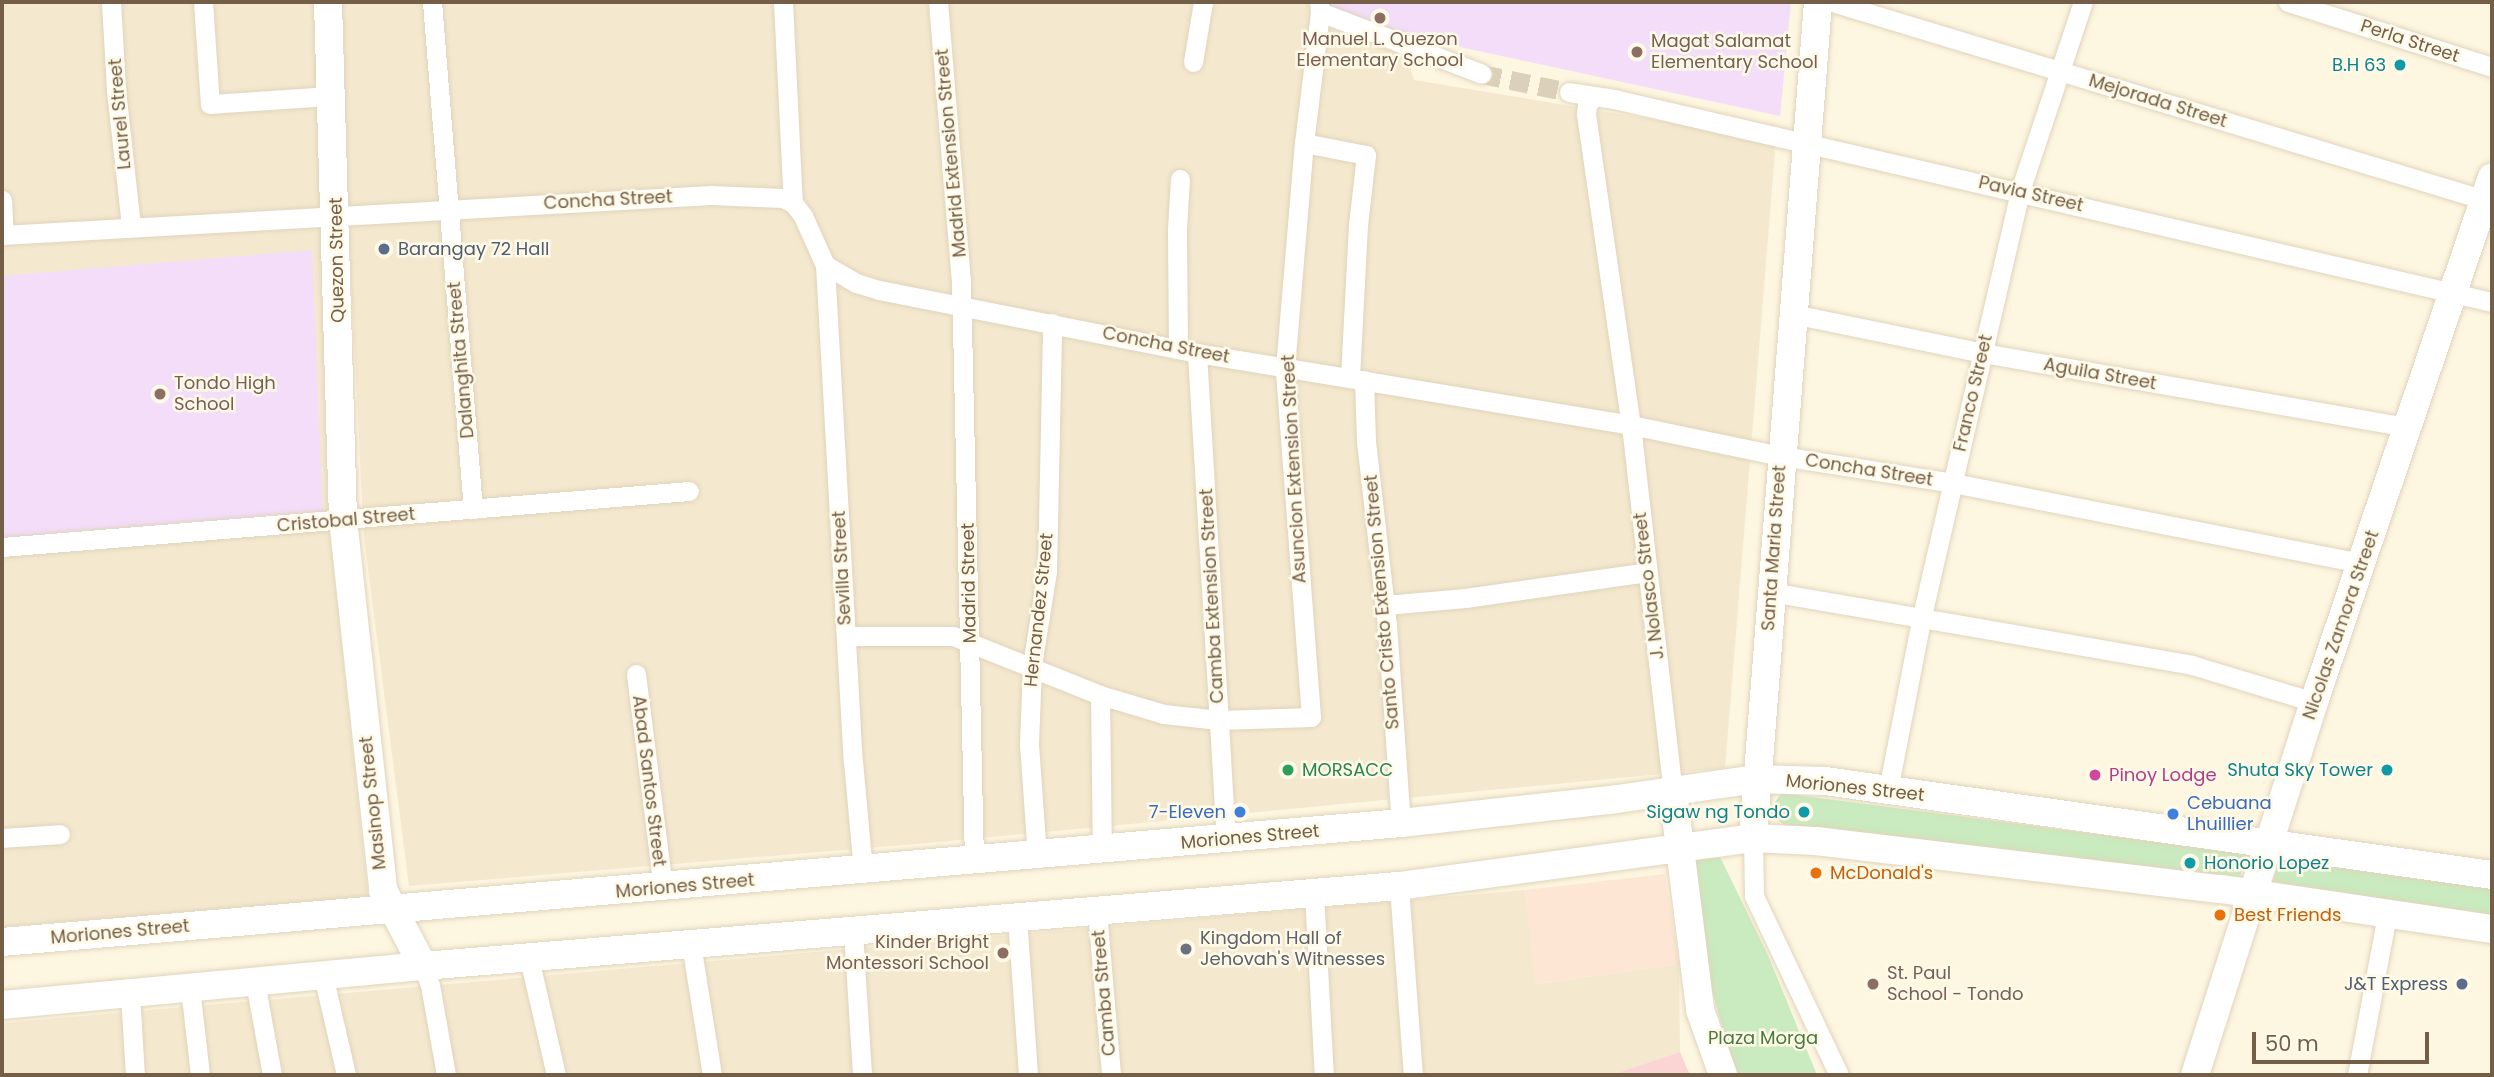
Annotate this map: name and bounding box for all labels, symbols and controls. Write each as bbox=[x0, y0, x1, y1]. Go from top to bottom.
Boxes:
marker: Manuel L. Quezon Elementary School bbox=[1372, 10, 1388, 26]
street label: Perla Street bbox=[2358, 15, 2462, 67]
place label: Manuel L. Quezon Elementary School bbox=[1297, 29, 1463, 72]
place label: Magat Salamat Elementary School bbox=[1651, 31, 1818, 74]
marker: Magat Salamat Elementary School bbox=[1629, 44, 1645, 60]
street label: Madrid Extension Street bbox=[931, 48, 971, 258]
place label: B.H 63 bbox=[2332, 54, 2386, 76]
marker: B.H 63 bbox=[2392, 57, 2408, 73]
street label: Laurel Street bbox=[104, 58, 136, 170]
street label: Mejorada Street bbox=[2086, 70, 2230, 132]
street label: Pavia Street bbox=[1977, 171, 2085, 217]
street label: Concha Street bbox=[543, 186, 673, 214]
street label: Quezon Street bbox=[325, 197, 349, 323]
place label: Barangay 72 Hall bbox=[398, 238, 549, 260]
marker: Barangay 72 Hall bbox=[376, 241, 392, 257]
street label: Dalanghita Street bbox=[443, 281, 479, 439]
street label: Concha Street bbox=[1101, 322, 1231, 368]
street label: Franco Street bbox=[1949, 332, 1997, 454]
street label: Aguila Street bbox=[2042, 353, 2158, 395]
street label: Asuncion Extension Street bbox=[1277, 354, 1311, 584]
place label: Tondo High School bbox=[174, 373, 276, 416]
marker: Tondo High School bbox=[152, 386, 168, 402]
street label: Concha Street bbox=[1804, 449, 1934, 491]
street label: Santa Maria Street bbox=[1757, 464, 1791, 632]
street label: Santo Cristo Extension Street bbox=[1360, 474, 1404, 730]
street label: Camba Extension Street bbox=[1196, 488, 1228, 704]
street label: Cristobal Street bbox=[276, 503, 416, 537]
street label: Sevilla Street bbox=[828, 510, 856, 626]
street label: J. Nolasco Street bbox=[1629, 511, 1669, 661]
street label: Madrid Street bbox=[957, 522, 981, 644]
street label: Nicolas Zamora Street bbox=[2298, 528, 2384, 722]
street label: Hernandez Street bbox=[1020, 532, 1058, 688]
street label: Abad Santos Street bbox=[628, 694, 670, 868]
street label: Masinop Street bbox=[355, 735, 391, 871]
place label: MORSACC bbox=[1302, 759, 1393, 781]
place label: Shuta Sky Tower bbox=[2227, 759, 2373, 781]
marker: MORSACC bbox=[1280, 762, 1296, 778]
marker: Shuta Sky Tower bbox=[2379, 762, 2395, 778]
place label: Pinoy Lodge bbox=[2109, 764, 2217, 786]
marker: Pinoy Lodge bbox=[2087, 767, 2103, 783]
street label: Moriones Street bbox=[1785, 770, 1925, 806]
place label: Cebuana Lhuillier bbox=[2187, 793, 2272, 836]
place label: 7-Eleven bbox=[1149, 801, 1226, 823]
place label: Sigaw ng Tondo bbox=[1646, 801, 1790, 823]
marker: 7-Eleven bbox=[1232, 804, 1248, 820]
marker: Sigaw ng Tondo bbox=[1796, 804, 1812, 820]
marker: Cebuana Lhuillier bbox=[2165, 806, 2181, 822]
street label: Moriones Street bbox=[1180, 820, 1320, 854]
place label: Honorio Lopez bbox=[2204, 852, 2329, 874]
marker: Honorio Lopez bbox=[2182, 855, 2198, 871]
place label: McDonald's bbox=[1830, 862, 1933, 884]
marker: McDonald's bbox=[1808, 865, 1824, 881]
street label: Moriones Street bbox=[615, 869, 755, 903]
place label: Best Friends bbox=[2234, 904, 2341, 926]
marker: Best Friends bbox=[2212, 907, 2228, 923]
street label: Moriones Street bbox=[50, 915, 190, 949]
place label: Kingdom Hall of Jehovah's Witnesses bbox=[1200, 928, 1385, 970]
street label: Camba Street bbox=[1088, 929, 1120, 1057]
place label: Kinder Bright Montessori School bbox=[826, 932, 989, 974]
marker: Kingdom Hall of Jehovah's Witnesses bbox=[1178, 941, 1194, 957]
marker: Kinder Bright Montessori School bbox=[995, 945, 1011, 961]
place label: St. Paul School - Tondo bbox=[1887, 963, 2023, 1006]
place label: J&T Express bbox=[2344, 973, 2448, 995]
marker: St. Paul School - Tondo bbox=[1865, 976, 1881, 992]
marker: J&T Express bbox=[2454, 976, 2470, 992]
scale bar bbox=[2256, 1018, 2433, 1062]
park label: Plaza Morga bbox=[1708, 1027, 1818, 1049]
text: 50 m bbox=[2265, 1029, 2319, 1058]

